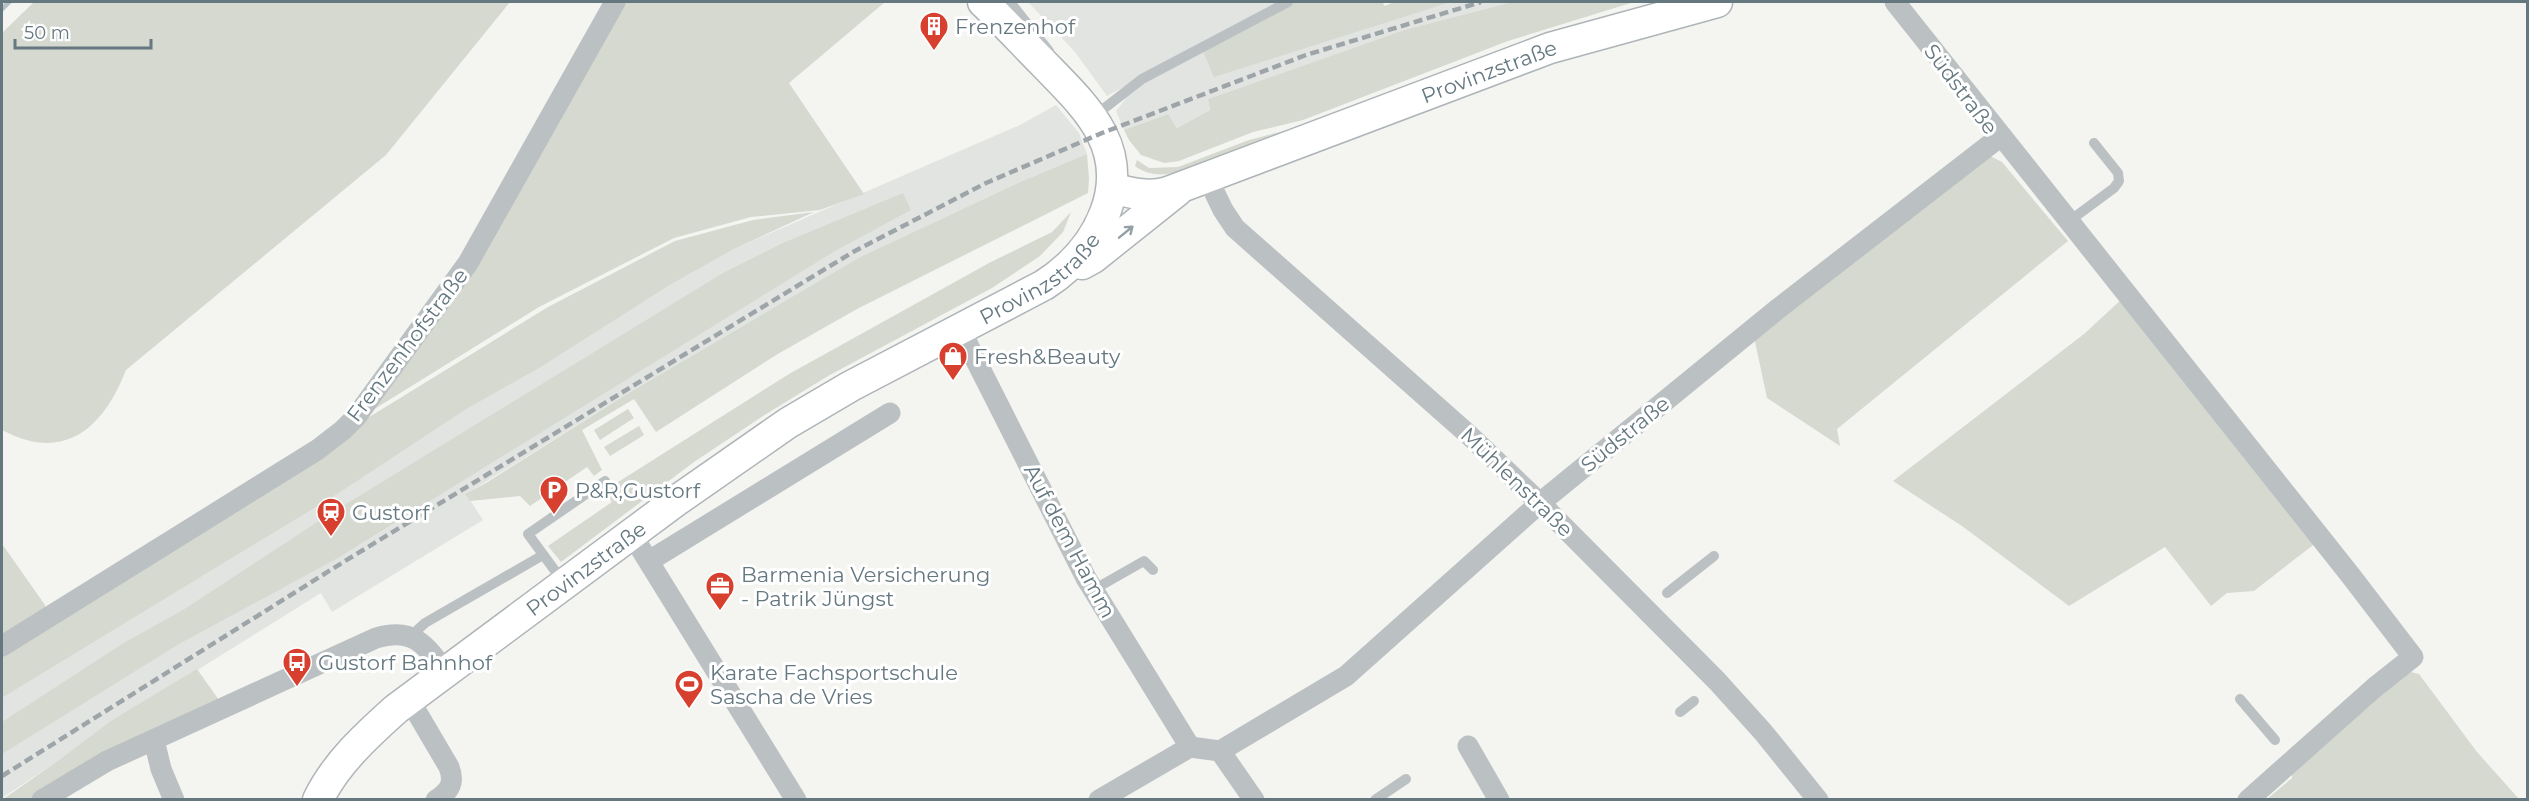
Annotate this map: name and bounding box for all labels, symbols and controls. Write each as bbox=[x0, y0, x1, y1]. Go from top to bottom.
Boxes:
building icon: Frenzenhof bbox=[918, 10, 950, 52]
scale bar bbox=[15, 12, 152, 50]
place label: Frenzenhof bbox=[955, 14, 1076, 39]
text: 50 m bbox=[24, 22, 70, 44]
street label: Provinzstraße bbox=[1418, 34, 1559, 108]
street label: Südstraße bbox=[1919, 39, 2003, 139]
one-way arrow bbox=[1118, 225, 1134, 238]
street label: Provinzstraße bbox=[975, 228, 1105, 329]
street label: Frenzenhofstraße bbox=[341, 263, 473, 427]
shop icon: Fresh&Beauty bbox=[937, 340, 969, 382]
place label: Fresh&Beauty bbox=[974, 344, 1121, 369]
street label: Südstraße bbox=[1576, 391, 1674, 477]
street label: Mühlenstraße bbox=[1456, 422, 1578, 542]
street label: Auf dem Hamm bbox=[1019, 460, 1121, 622]
parking icon: P&R,Gustorf bbox=[538, 474, 570, 516]
place label: P&R,Gustorf bbox=[575, 478, 701, 503]
station icon: Gustorf bbox=[315, 496, 347, 538]
place label: Gustorf bbox=[352, 500, 430, 525]
street label: Provinzstraße bbox=[521, 515, 651, 621]
place label: Barmenia Versicherung - Patrik Jüngst bbox=[741, 562, 990, 611]
office icon: Barmenia Versicherung - Patrik Jüngst bbox=[704, 570, 736, 612]
bus stop icon: Gustorf Bahnhof bbox=[281, 646, 313, 688]
place label: Gustorf Bahnhof bbox=[318, 650, 493, 675]
place label: Karate Fachsportschule Sascha de Vries bbox=[710, 660, 958, 709]
sports icon: Karate Fachsportschule Sascha de Vries bbox=[673, 668, 705, 710]

